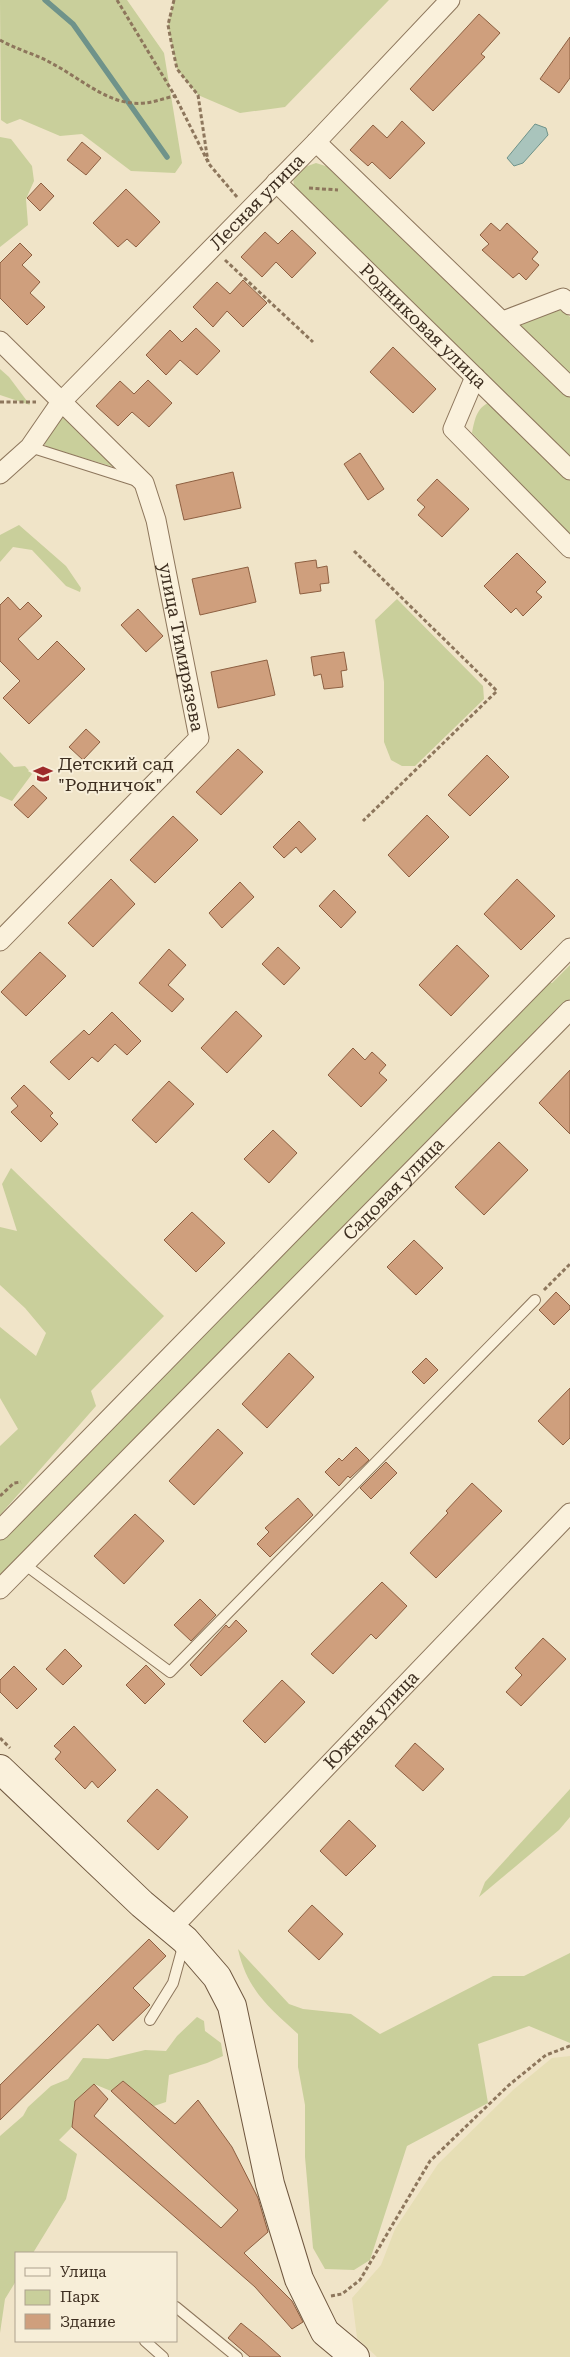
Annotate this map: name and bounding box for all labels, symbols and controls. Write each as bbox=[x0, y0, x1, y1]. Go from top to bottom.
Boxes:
street label: Лесная улица bbox=[205, 149, 308, 254]
street label: Родниковая улица bbox=[356, 259, 491, 393]
street label: улица Тимирязева bbox=[155, 561, 209, 734]
place label: Детский сад "Родничок" bbox=[58, 753, 174, 795]
school or university icon: Детский сад "Родничок" bbox=[32, 763, 54, 785]
street label: Садовая улица bbox=[338, 1133, 448, 1244]
street label: Южная улица bbox=[319, 1666, 423, 1773]
legend bbox=[15, 2252, 178, 2342]
text: Улица bbox=[60, 2263, 106, 2281]
text: Парк bbox=[60, 2288, 100, 2306]
text: Здание bbox=[60, 2313, 116, 2331]

